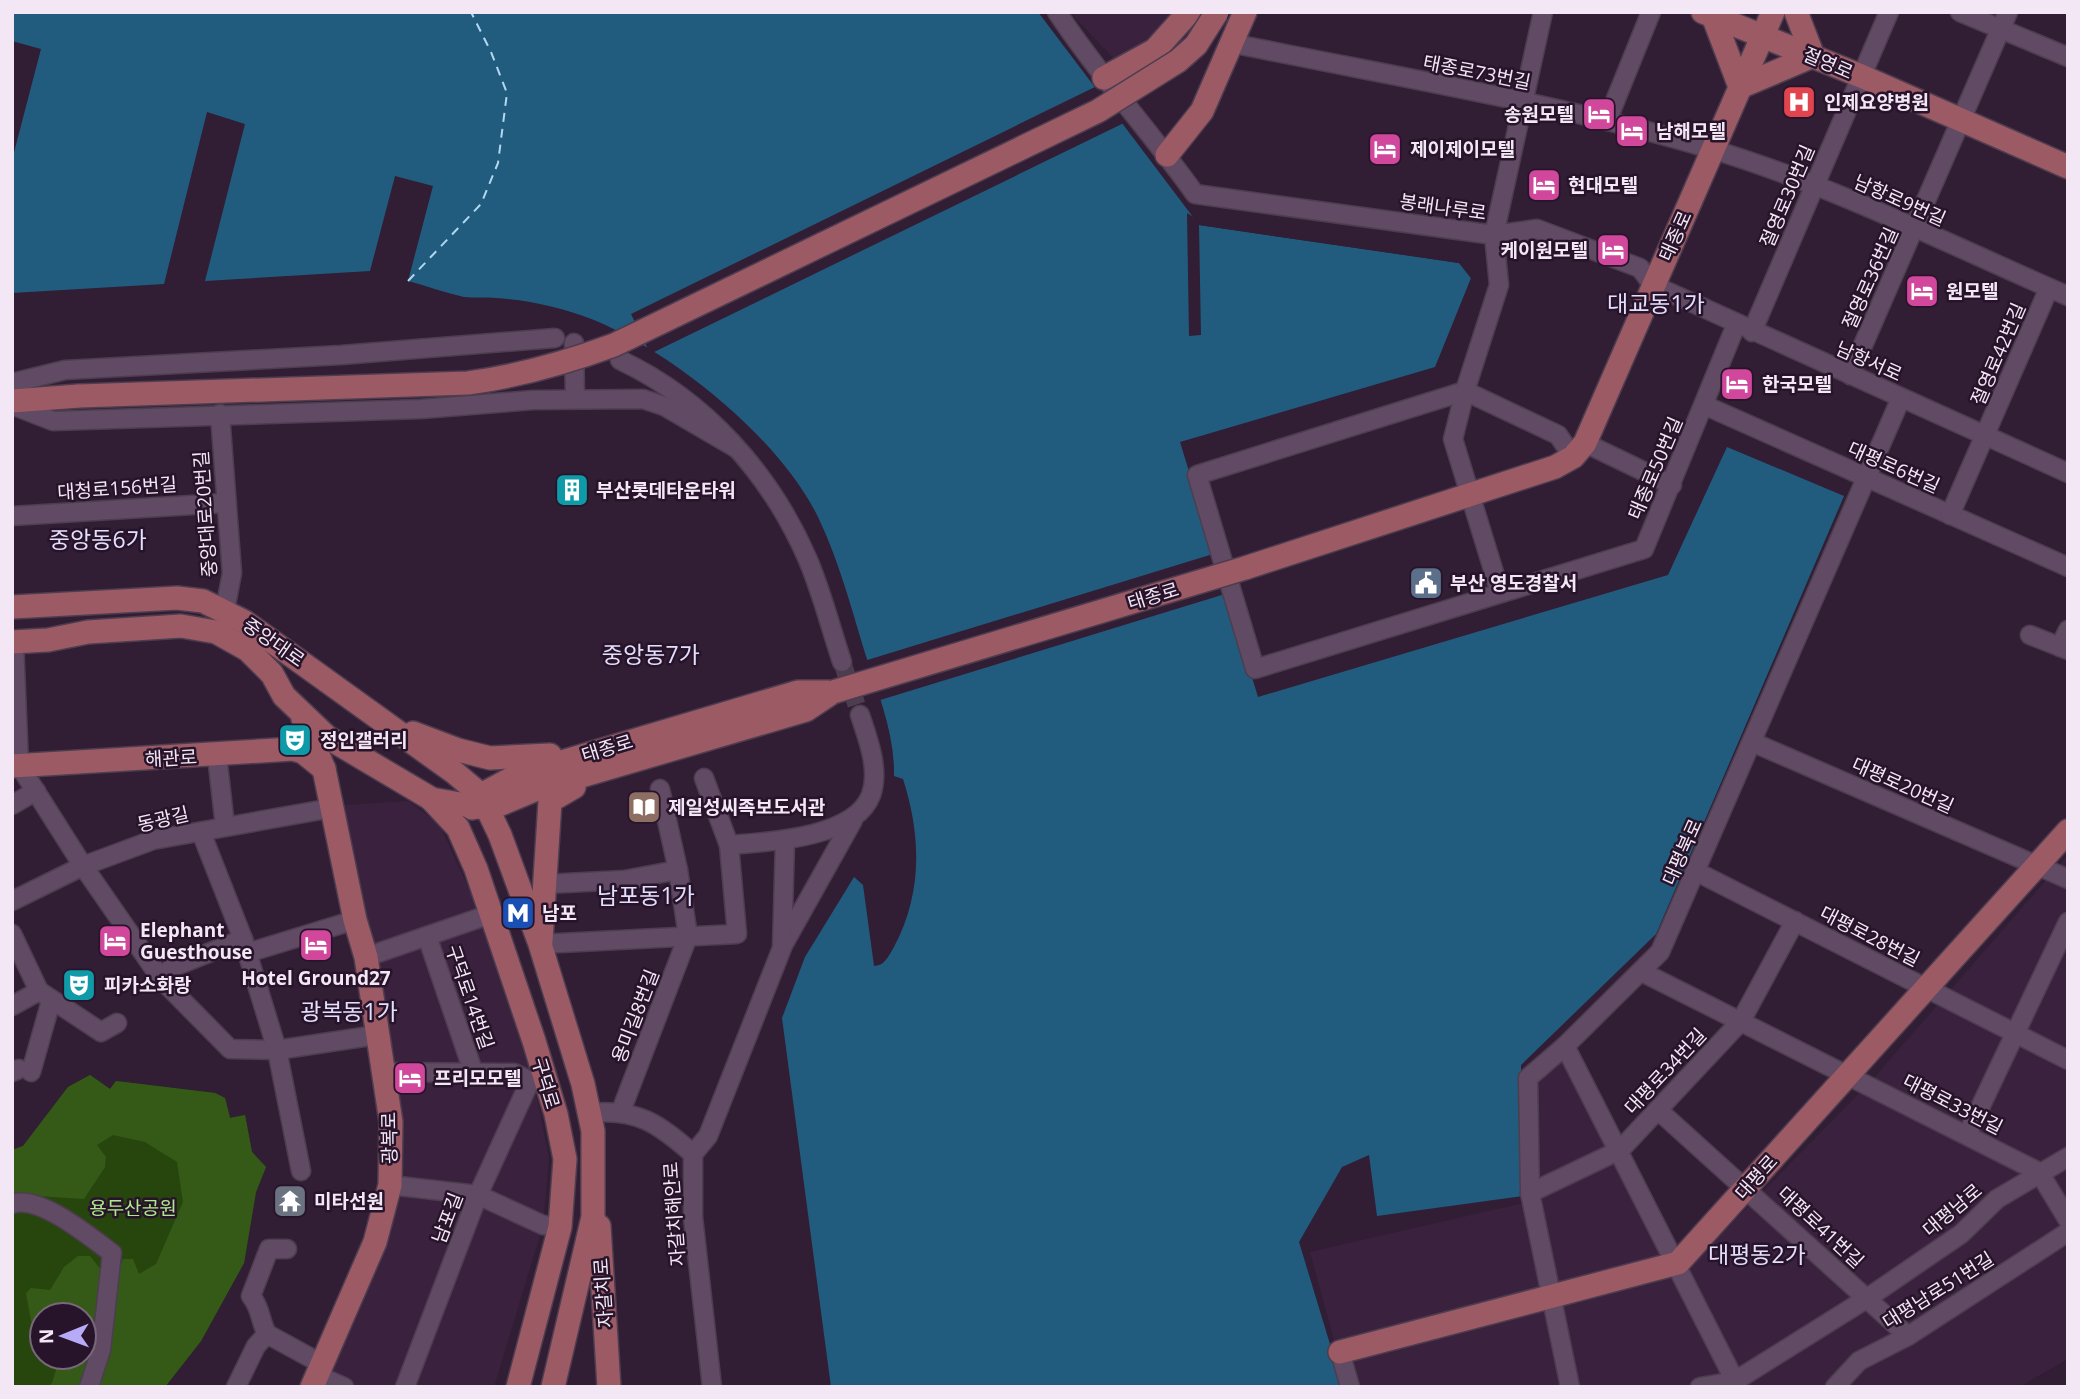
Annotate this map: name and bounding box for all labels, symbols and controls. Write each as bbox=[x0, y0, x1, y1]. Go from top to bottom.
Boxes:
street label: 절영로 bbox=[1799, 41, 1857, 85]
street label: 태종로73번길 bbox=[1421, 49, 1533, 95]
hospital icon: 인제요양병원 bbox=[1780, 83, 1818, 121]
place label: 인제요양병원 bbox=[1824, 89, 1929, 115]
hotel icon: 송원모텔 bbox=[1580, 95, 1618, 133]
place label: 송원모텔 bbox=[1504, 101, 1574, 127]
hotel icon: 남해모텔 bbox=[1613, 112, 1651, 150]
place label: 남해모텔 bbox=[1656, 118, 1726, 144]
hotel icon: 제이제이모텔 bbox=[1366, 130, 1404, 168]
place label: 제이제이모텔 bbox=[1410, 136, 1515, 162]
street label: 절영로30번길 bbox=[1754, 141, 1820, 251]
hotel icon: 현대모텔 bbox=[1525, 166, 1563, 204]
street label: 남항로9번길 bbox=[1850, 168, 1950, 232]
place label: 현대모텔 bbox=[1568, 172, 1638, 198]
street label: 봉래나루로 bbox=[1398, 188, 1488, 226]
street label: 태종로 bbox=[1652, 207, 1698, 265]
street label: 절영로36번길 bbox=[1836, 223, 1904, 333]
hotel icon: 케이원모텔 bbox=[1594, 231, 1632, 269]
place label: 케이원모텔 bbox=[1501, 237, 1588, 263]
hotel icon: 원모텔 bbox=[1903, 272, 1941, 310]
place label: 원모텔 bbox=[1946, 278, 1998, 304]
district label: 대교동1가 bbox=[1607, 287, 1705, 319]
street label: 절영로42번길 bbox=[1965, 299, 2031, 409]
street label: 남항서로 bbox=[1832, 335, 1906, 387]
hotel icon: 한국모텔 bbox=[1718, 365, 1756, 403]
place label: 한국모텔 bbox=[1762, 371, 1832, 397]
street label: 태종로50번길 bbox=[1622, 413, 1688, 523]
street label: 대평로6번길 bbox=[1844, 435, 1944, 499]
street label: 중앙대로20번길 bbox=[188, 450, 222, 578]
street label: 대청로156번길 bbox=[56, 471, 178, 505]
building icon: 부산롯데타운타워 bbox=[553, 471, 591, 509]
place label: 부산롯데타운타워 bbox=[596, 477, 736, 503]
district label: 중앙동6가 bbox=[49, 523, 147, 555]
public building icon: 부산 영도경찰서 bbox=[1407, 564, 1445, 602]
place label: 부산 영도경찰서 bbox=[1450, 570, 1577, 596]
street label: 태종로 bbox=[1124, 576, 1182, 616]
street label: 중앙대로 bbox=[238, 611, 310, 673]
district label: 중앙동7가 bbox=[602, 638, 700, 670]
theatre icon: 정인갤러리 bbox=[276, 721, 314, 759]
place label: 정인갤러리 bbox=[320, 727, 407, 753]
street label: 태종로 bbox=[578, 728, 636, 768]
street label: 해관로 bbox=[144, 744, 198, 772]
street label: 대평로20번길 bbox=[1848, 751, 1958, 819]
library icon: 제일성씨족보도서관 bbox=[625, 788, 663, 826]
place label: 제일성씨족보도서관 bbox=[668, 794, 826, 820]
street label: 동광길 bbox=[135, 800, 191, 838]
street label: 대평북로 bbox=[1656, 815, 1708, 889]
district label: 남포동1가 bbox=[597, 879, 695, 911]
metro station icon: 남포 bbox=[499, 894, 537, 932]
place label: 남포 bbox=[542, 900, 577, 926]
street label: 대평로28번길 bbox=[1815, 900, 1925, 972]
place label: Elephant Guesthouse bbox=[140, 917, 253, 965]
hotel icon: Elephant Guesthouse bbox=[96, 922, 134, 960]
hotel icon: Hotel Ground27 bbox=[297, 926, 335, 964]
street label: 구덕로14번길 bbox=[440, 941, 500, 1053]
place label: Hotel Ground27 bbox=[241, 965, 391, 991]
street label: 용미길8번길 bbox=[605, 965, 665, 1067]
theatre icon: 피카소화랑 bbox=[60, 966, 98, 1004]
place label: 피카소화랑 bbox=[104, 972, 191, 998]
district label: 광복동1가 bbox=[300, 995, 398, 1027]
street label: 대평로34번길 bbox=[1618, 1022, 1712, 1120]
street label: 구덕로 bbox=[526, 1054, 566, 1112]
hotel icon: 프리모모텔 bbox=[391, 1059, 429, 1097]
place label: 프리모모텔 bbox=[434, 1065, 521, 1091]
street label: 대평로33번길 bbox=[1898, 1068, 2008, 1140]
street label: 광복로 bbox=[376, 1112, 402, 1164]
street label: 대평로 bbox=[1729, 1149, 1783, 1205]
street label: 자갈치해안로 bbox=[657, 1161, 691, 1267]
street label: 대평남로 bbox=[1917, 1178, 1987, 1242]
street label: 대평로41번길 bbox=[1772, 1180, 1870, 1274]
temple icon: 미타선원 bbox=[271, 1182, 309, 1220]
place label: 미타선원 bbox=[314, 1188, 384, 1214]
street label: 남포길 bbox=[425, 1189, 469, 1247]
park label: 용두산공원 bbox=[89, 1195, 177, 1221]
district label: 대평동2가 bbox=[1708, 1238, 1806, 1270]
street label: 대평남로51번길 bbox=[1877, 1245, 1999, 1335]
street label: 자갈치로 bbox=[588, 1257, 618, 1329]
north arrow bbox=[28, 1301, 98, 1371]
text: N bbox=[33, 1328, 59, 1344]

